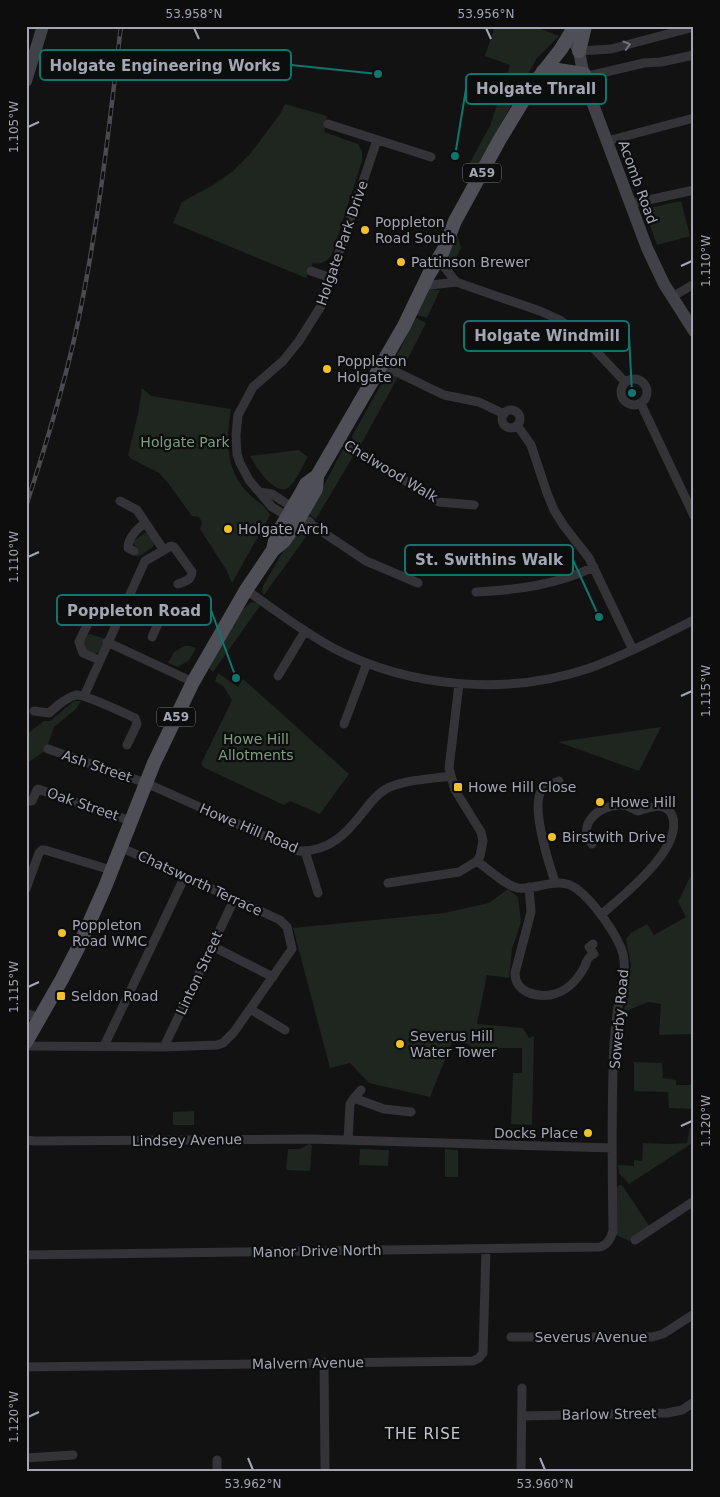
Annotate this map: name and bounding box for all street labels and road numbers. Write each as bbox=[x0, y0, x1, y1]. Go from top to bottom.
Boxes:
street label: Acomb Road bbox=[615, 138, 661, 226]
road number: A59 bbox=[463, 164, 501, 182]
street label: Holgate Park Drive bbox=[313, 178, 371, 308]
street label: Chelwood Walk bbox=[341, 437, 442, 506]
road number: A59 bbox=[157, 708, 195, 726]
street label: Ash Street bbox=[60, 747, 134, 786]
street label: Oak Street bbox=[45, 784, 121, 824]
street label: Howe Hill Road bbox=[197, 800, 301, 856]
street label: Chatsworth Terrace bbox=[135, 847, 265, 919]
street label: Linton Street bbox=[173, 928, 226, 1017]
street label: Sowerby Road bbox=[607, 968, 631, 1070]
street label: Lindsey Avenue bbox=[132, 1131, 242, 1149]
street label: Manor Drive North bbox=[252, 1242, 382, 1260]
street label: Severus Avenue bbox=[535, 1329, 647, 1345]
street label: Malvern Avenue bbox=[252, 1354, 364, 1372]
street label: Barlow Street bbox=[561, 1405, 657, 1423]

